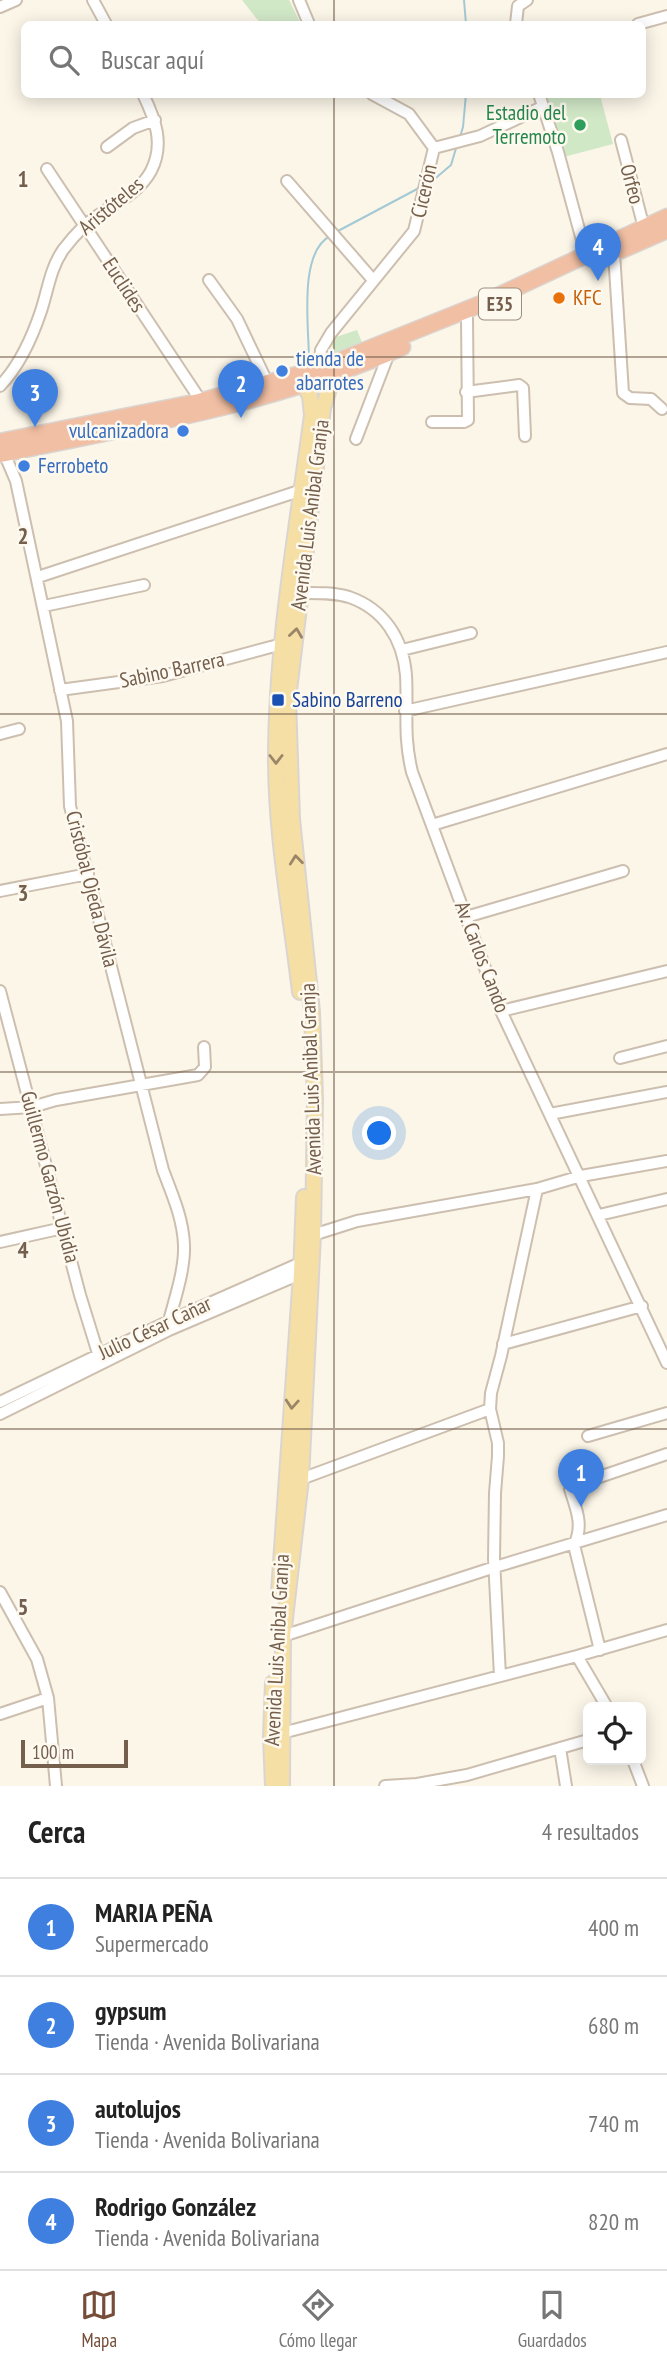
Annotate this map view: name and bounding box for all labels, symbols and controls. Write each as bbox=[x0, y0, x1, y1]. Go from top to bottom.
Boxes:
search box bbox=[21, 21, 646, 98]
icon: search bbox=[45, 41, 83, 79]
text: Buscar aquí bbox=[101, 43, 204, 76]
place label: Estadio del Terremoto bbox=[486, 99, 566, 150]
marker: Estadio del Terremoto bbox=[572, 117, 588, 133]
street label: Orfeo bbox=[614, 161, 651, 207]
street label: Cicerón bbox=[404, 162, 443, 220]
text: 1 bbox=[18, 164, 29, 193]
street label: Aristóteles bbox=[73, 171, 149, 241]
pin: 4 bbox=[575, 223, 621, 281]
street label: Euclides bbox=[97, 252, 152, 317]
place label: KFC bbox=[573, 284, 602, 311]
road number: E35 bbox=[479, 288, 521, 320]
marker: KFC bbox=[551, 290, 567, 306]
place label: tienda de abarrotes bbox=[296, 345, 364, 396]
pin: 2 bbox=[218, 360, 264, 418]
marker: tienda de abarrotes bbox=[274, 363, 290, 379]
pin: 3 bbox=[12, 369, 58, 427]
place label: vulcanizadora bbox=[69, 417, 169, 444]
street label: Avenida Luis Anibal Granja bbox=[284, 418, 335, 612]
marker: vulcanizadora bbox=[175, 423, 191, 439]
place label: Ferrobeto bbox=[38, 452, 108, 479]
marker: Ferrobeto bbox=[16, 458, 32, 474]
text: 2 bbox=[18, 521, 29, 550]
one-way arrow bbox=[288, 627, 303, 639]
street label: Sabino Barrera bbox=[117, 645, 227, 694]
place label: Sabino Barreno bbox=[292, 686, 403, 713]
marker: Sabino Barreno bbox=[270, 692, 286, 708]
one-way arrow bbox=[268, 754, 284, 765]
street label: Cristóbal Ojeda Dávila bbox=[60, 808, 125, 970]
one-way arrow bbox=[289, 854, 304, 865]
text: 3 bbox=[18, 878, 29, 907]
street label: Av. Carlos Cando bbox=[449, 897, 516, 1016]
street label: Avenida Luis Anibal Granja bbox=[294, 983, 327, 1175]
street label: Guillermo Garzón Ubidia bbox=[15, 1088, 86, 1266]
your location bbox=[362, 1116, 396, 1150]
text: 4 bbox=[18, 1235, 29, 1264]
street label: Julio César Cañar bbox=[93, 1289, 216, 1366]
one-way arrow bbox=[285, 1398, 300, 1409]
pin: 1 bbox=[558, 1449, 604, 1507]
street label: Avenida Luis Anibal Granja bbox=[258, 1553, 295, 1747]
text: 5 bbox=[18, 1592, 29, 1621]
map controls bbox=[583, 1702, 646, 1765]
button: locate bbox=[583, 1702, 646, 1765]
scale bar bbox=[21, 1737, 128, 1769]
text: 100 m bbox=[32, 1740, 74, 1764]
text: Cerca bbox=[28, 1812, 85, 1851]
text: 4 resultados bbox=[542, 1817, 639, 1846]
text: MARIA PEÑA bbox=[95, 1896, 213, 1929]
text: 1 bbox=[46, 1913, 57, 1942]
text: 400 m bbox=[588, 1913, 639, 1942]
text: Supermercado bbox=[95, 1929, 209, 1958]
text: gypsum bbox=[95, 1994, 166, 2027]
text: 2 bbox=[46, 2011, 57, 2040]
text: 680 m bbox=[588, 2011, 639, 2040]
text: Tienda · Avenida Bolivariana bbox=[95, 2027, 320, 2056]
text: autolujos bbox=[95, 2092, 181, 2125]
text: 3 bbox=[46, 2109, 57, 2138]
text: 740 m bbox=[588, 2109, 639, 2138]
text: Tienda · Avenida Bolivariana bbox=[95, 2125, 320, 2154]
text: Rodrigo González bbox=[95, 2190, 256, 2223]
text: 4 bbox=[46, 2207, 57, 2236]
text: 820 m bbox=[588, 2207, 639, 2236]
text: Tienda · Avenida Bolivariana bbox=[95, 2223, 320, 2252]
tab: Mapa bbox=[80, 2286, 118, 2352]
tab: Cómo llegar bbox=[279, 2286, 357, 2352]
tab: Guardados bbox=[518, 2286, 587, 2352]

